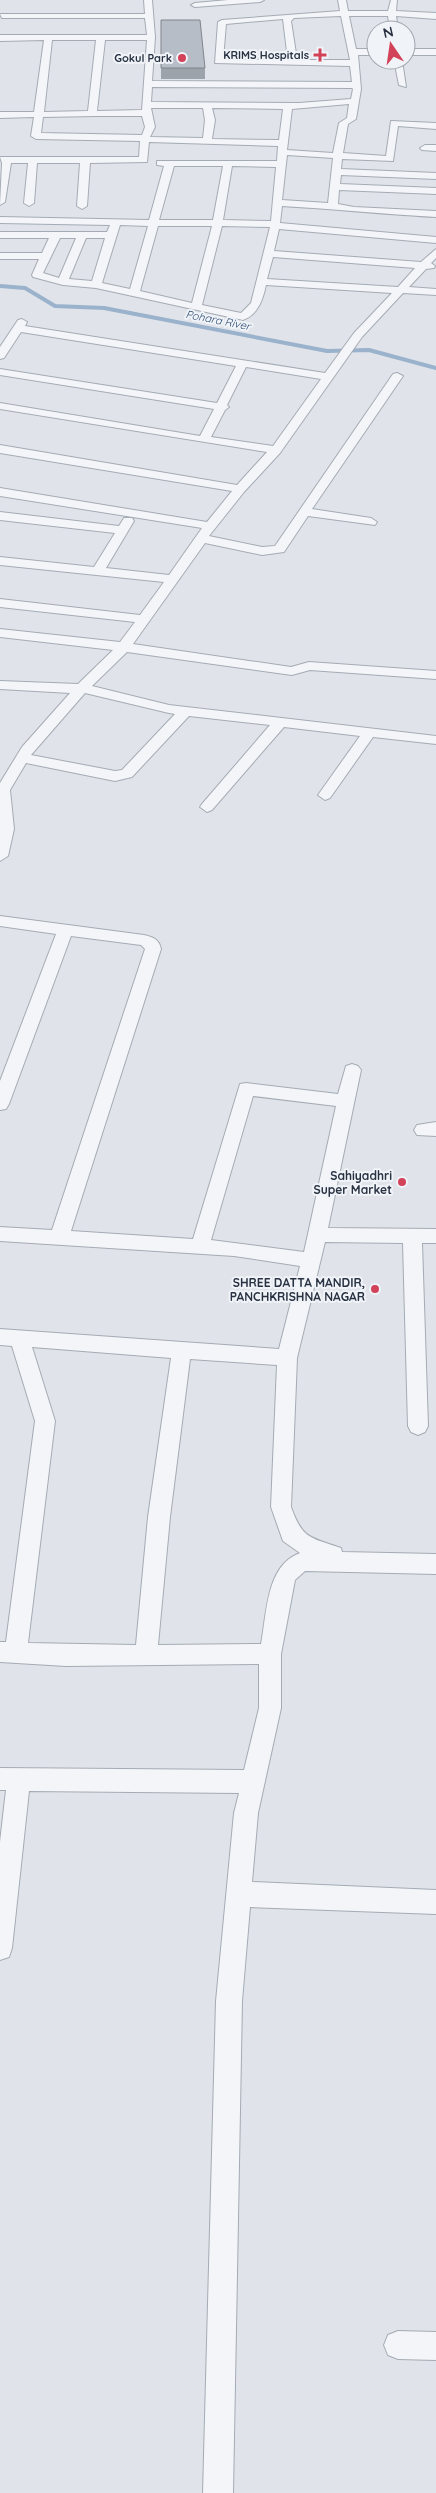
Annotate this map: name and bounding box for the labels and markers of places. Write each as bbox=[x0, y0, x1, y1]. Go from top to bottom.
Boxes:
place label: KRIMS Hospitals bbox=[223, 48, 309, 62]
marker: KRIMS Hospitals bbox=[313, 48, 327, 62]
place label: Gokul Park bbox=[114, 51, 172, 65]
marker: Gokul Park bbox=[176, 52, 188, 64]
place label: Sahiyadhri Super Market bbox=[313, 1168, 392, 1197]
marker: Sahiyadhri Super Market bbox=[396, 1176, 408, 1188]
place label: SHREE DATTA MANDIR, PANCHKRISHNA NAGAR bbox=[230, 1275, 365, 1304]
marker: SHREE DATTA MANDIR, PANCHKRISHNA NAGAR bbox=[369, 1283, 381, 1295]

